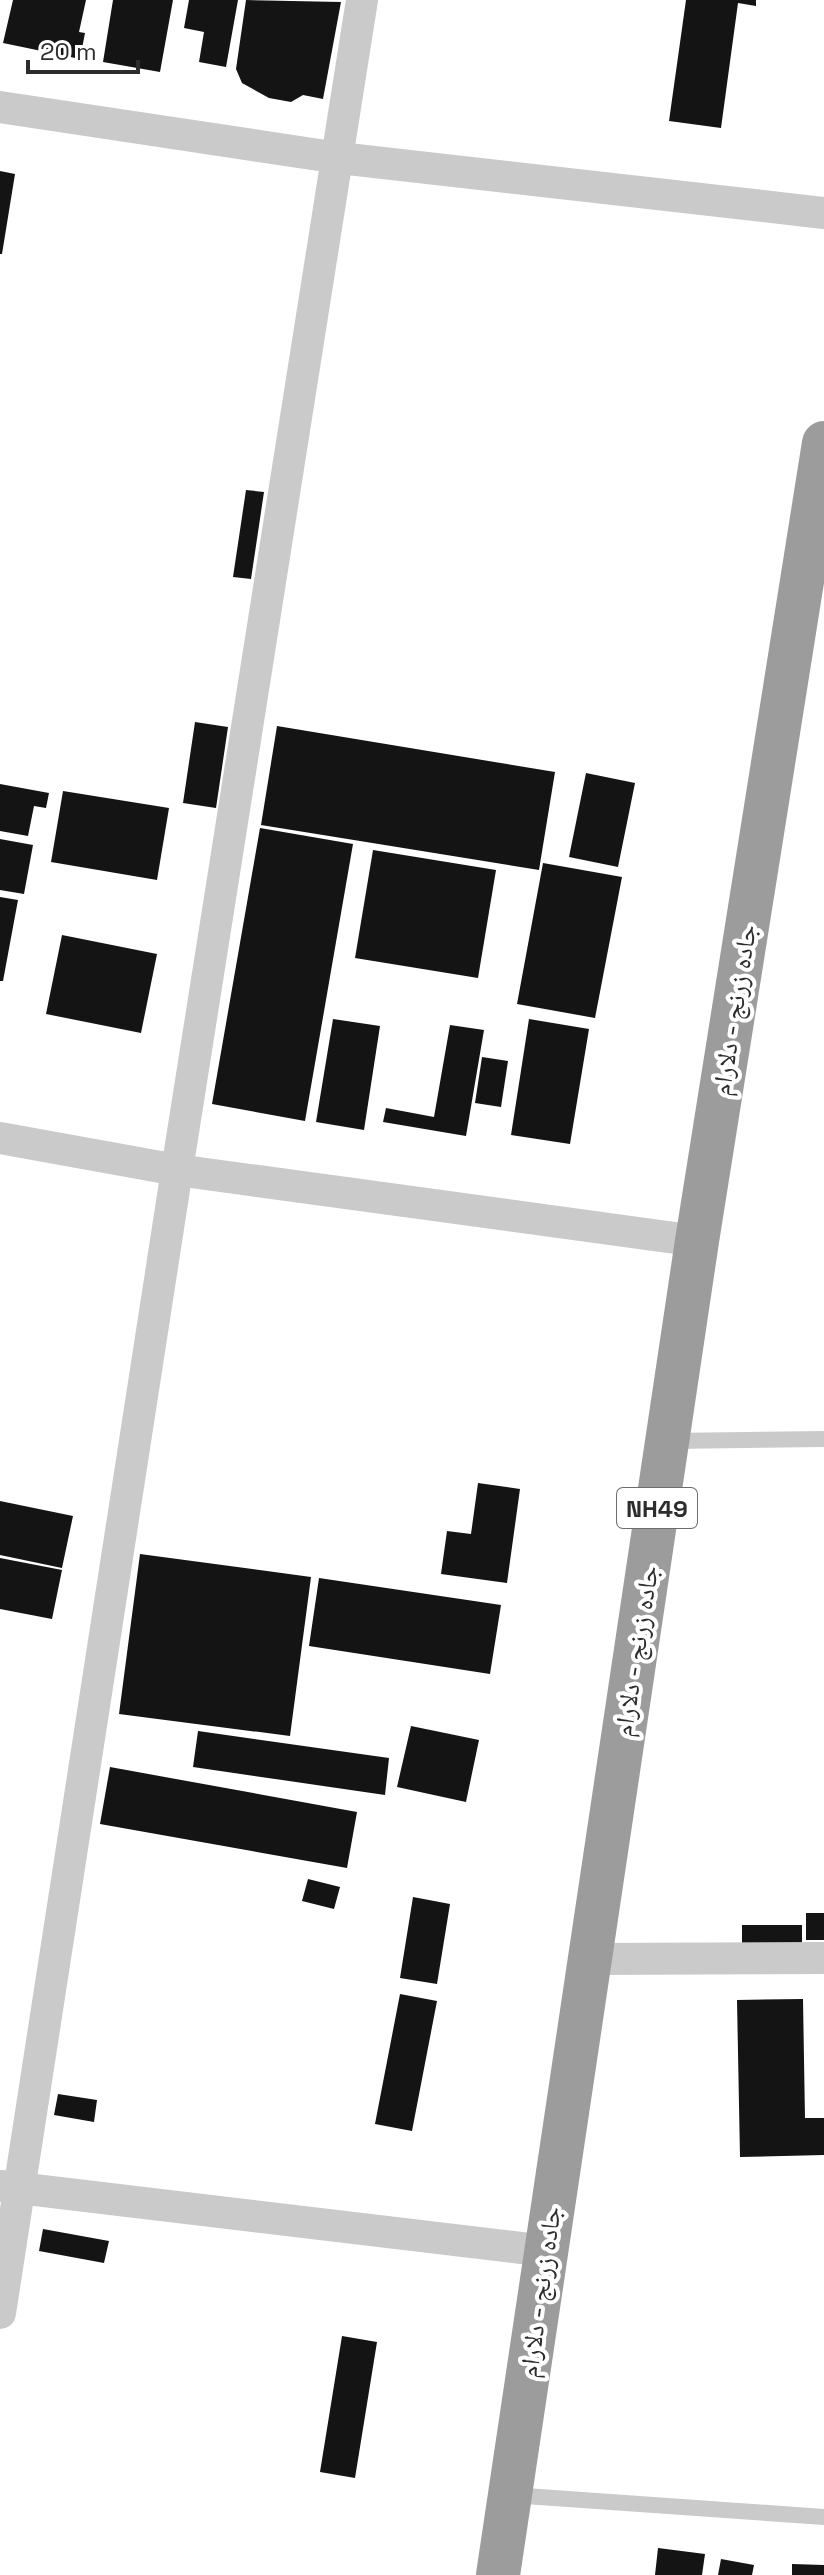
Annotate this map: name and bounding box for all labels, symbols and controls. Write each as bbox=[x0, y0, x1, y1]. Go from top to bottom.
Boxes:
scale bar bbox=[28, 24, 138, 74]
text: 20 m bbox=[40, 36, 97, 67]
street label: جاده زرنج - دلارام bbox=[704, 922, 765, 1098]
road number: NH49 bbox=[617, 1488, 697, 1528]
street label: جاده زرنج - دلارام bbox=[606, 1563, 667, 1739]
street label: جاده زرنج - دلارام bbox=[511, 2204, 570, 2380]

